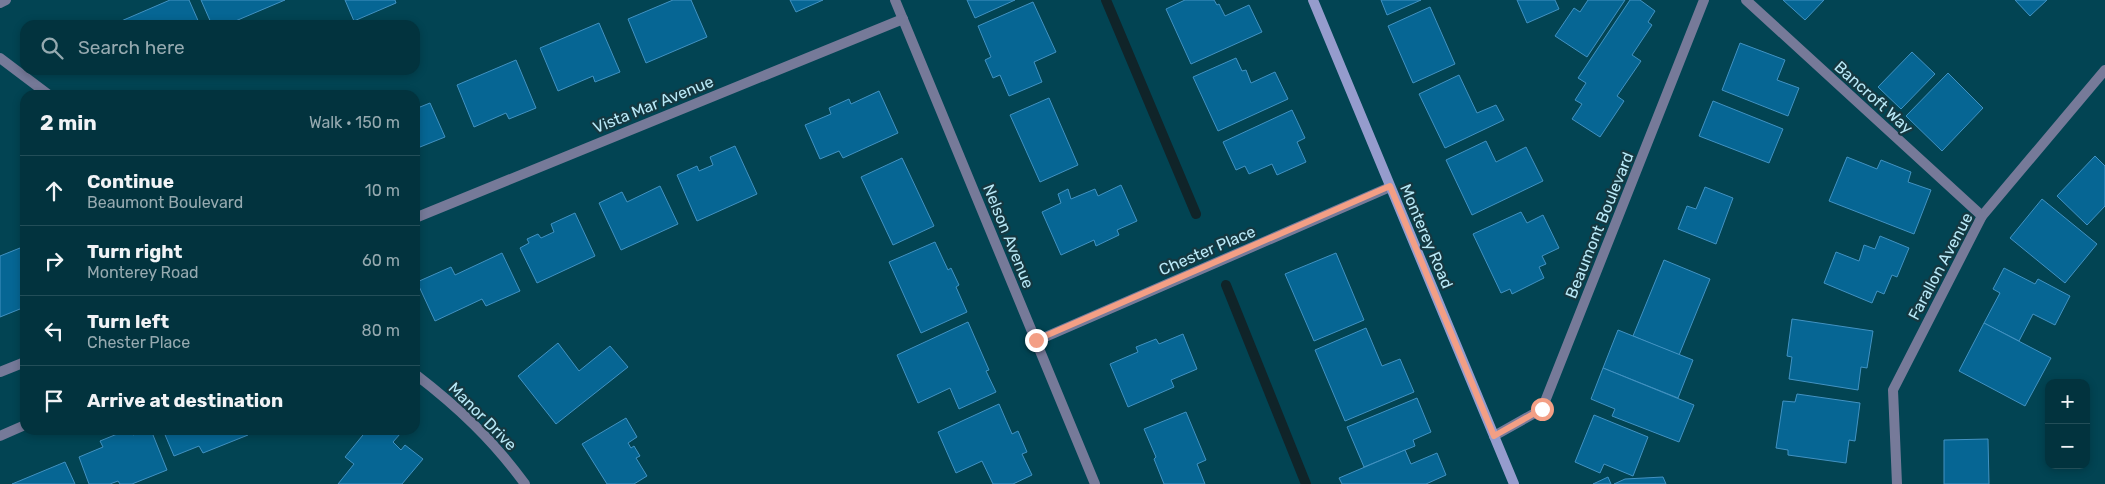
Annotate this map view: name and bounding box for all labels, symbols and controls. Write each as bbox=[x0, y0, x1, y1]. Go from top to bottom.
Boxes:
search box bbox=[20, 20, 420, 75]
icon: search bbox=[38, 34, 66, 62]
text: Search here bbox=[78, 36, 185, 59]
street label: Bancroft Way bbox=[1830, 57, 1917, 138]
street label: Vista Mar Avenue bbox=[590, 72, 716, 137]
text: 2 min bbox=[40, 110, 97, 135]
text: Walk · 150 m bbox=[309, 113, 400, 132]
street label: Beaumont Boulevard bbox=[1561, 149, 1638, 301]
text: Continue bbox=[87, 170, 174, 193]
icon: ahead bbox=[40, 177, 68, 205]
text: 10 m bbox=[365, 181, 400, 200]
street label: Nelson Avenue bbox=[979, 181, 1038, 291]
street label: Monterey Road bbox=[1396, 181, 1457, 291]
text: Beaumont Boulevard bbox=[87, 193, 243, 212]
street label: Farallon Avenue bbox=[1904, 209, 1977, 323]
street label: Chester Place bbox=[1156, 222, 1258, 279]
text: Turn right bbox=[87, 240, 182, 263]
icon: right bbox=[40, 247, 68, 275]
text: 60 m bbox=[362, 251, 400, 270]
text: Monterey Road bbox=[87, 263, 199, 282]
text: Turn left bbox=[87, 310, 169, 333]
icon: left bbox=[40, 317, 68, 345]
text: 80 m bbox=[362, 321, 400, 340]
route end bbox=[1025, 329, 1048, 352]
text: Chester Place bbox=[87, 333, 190, 352]
street label: Manor Drive bbox=[445, 378, 521, 454]
map controls bbox=[2045, 379, 2090, 469]
button: + bbox=[2045, 379, 2090, 424]
icon: arrive bbox=[40, 387, 68, 415]
text: Arrive at destination bbox=[87, 389, 283, 412]
route start bbox=[1531, 398, 1554, 421]
button: − bbox=[2045, 424, 2090, 469]

